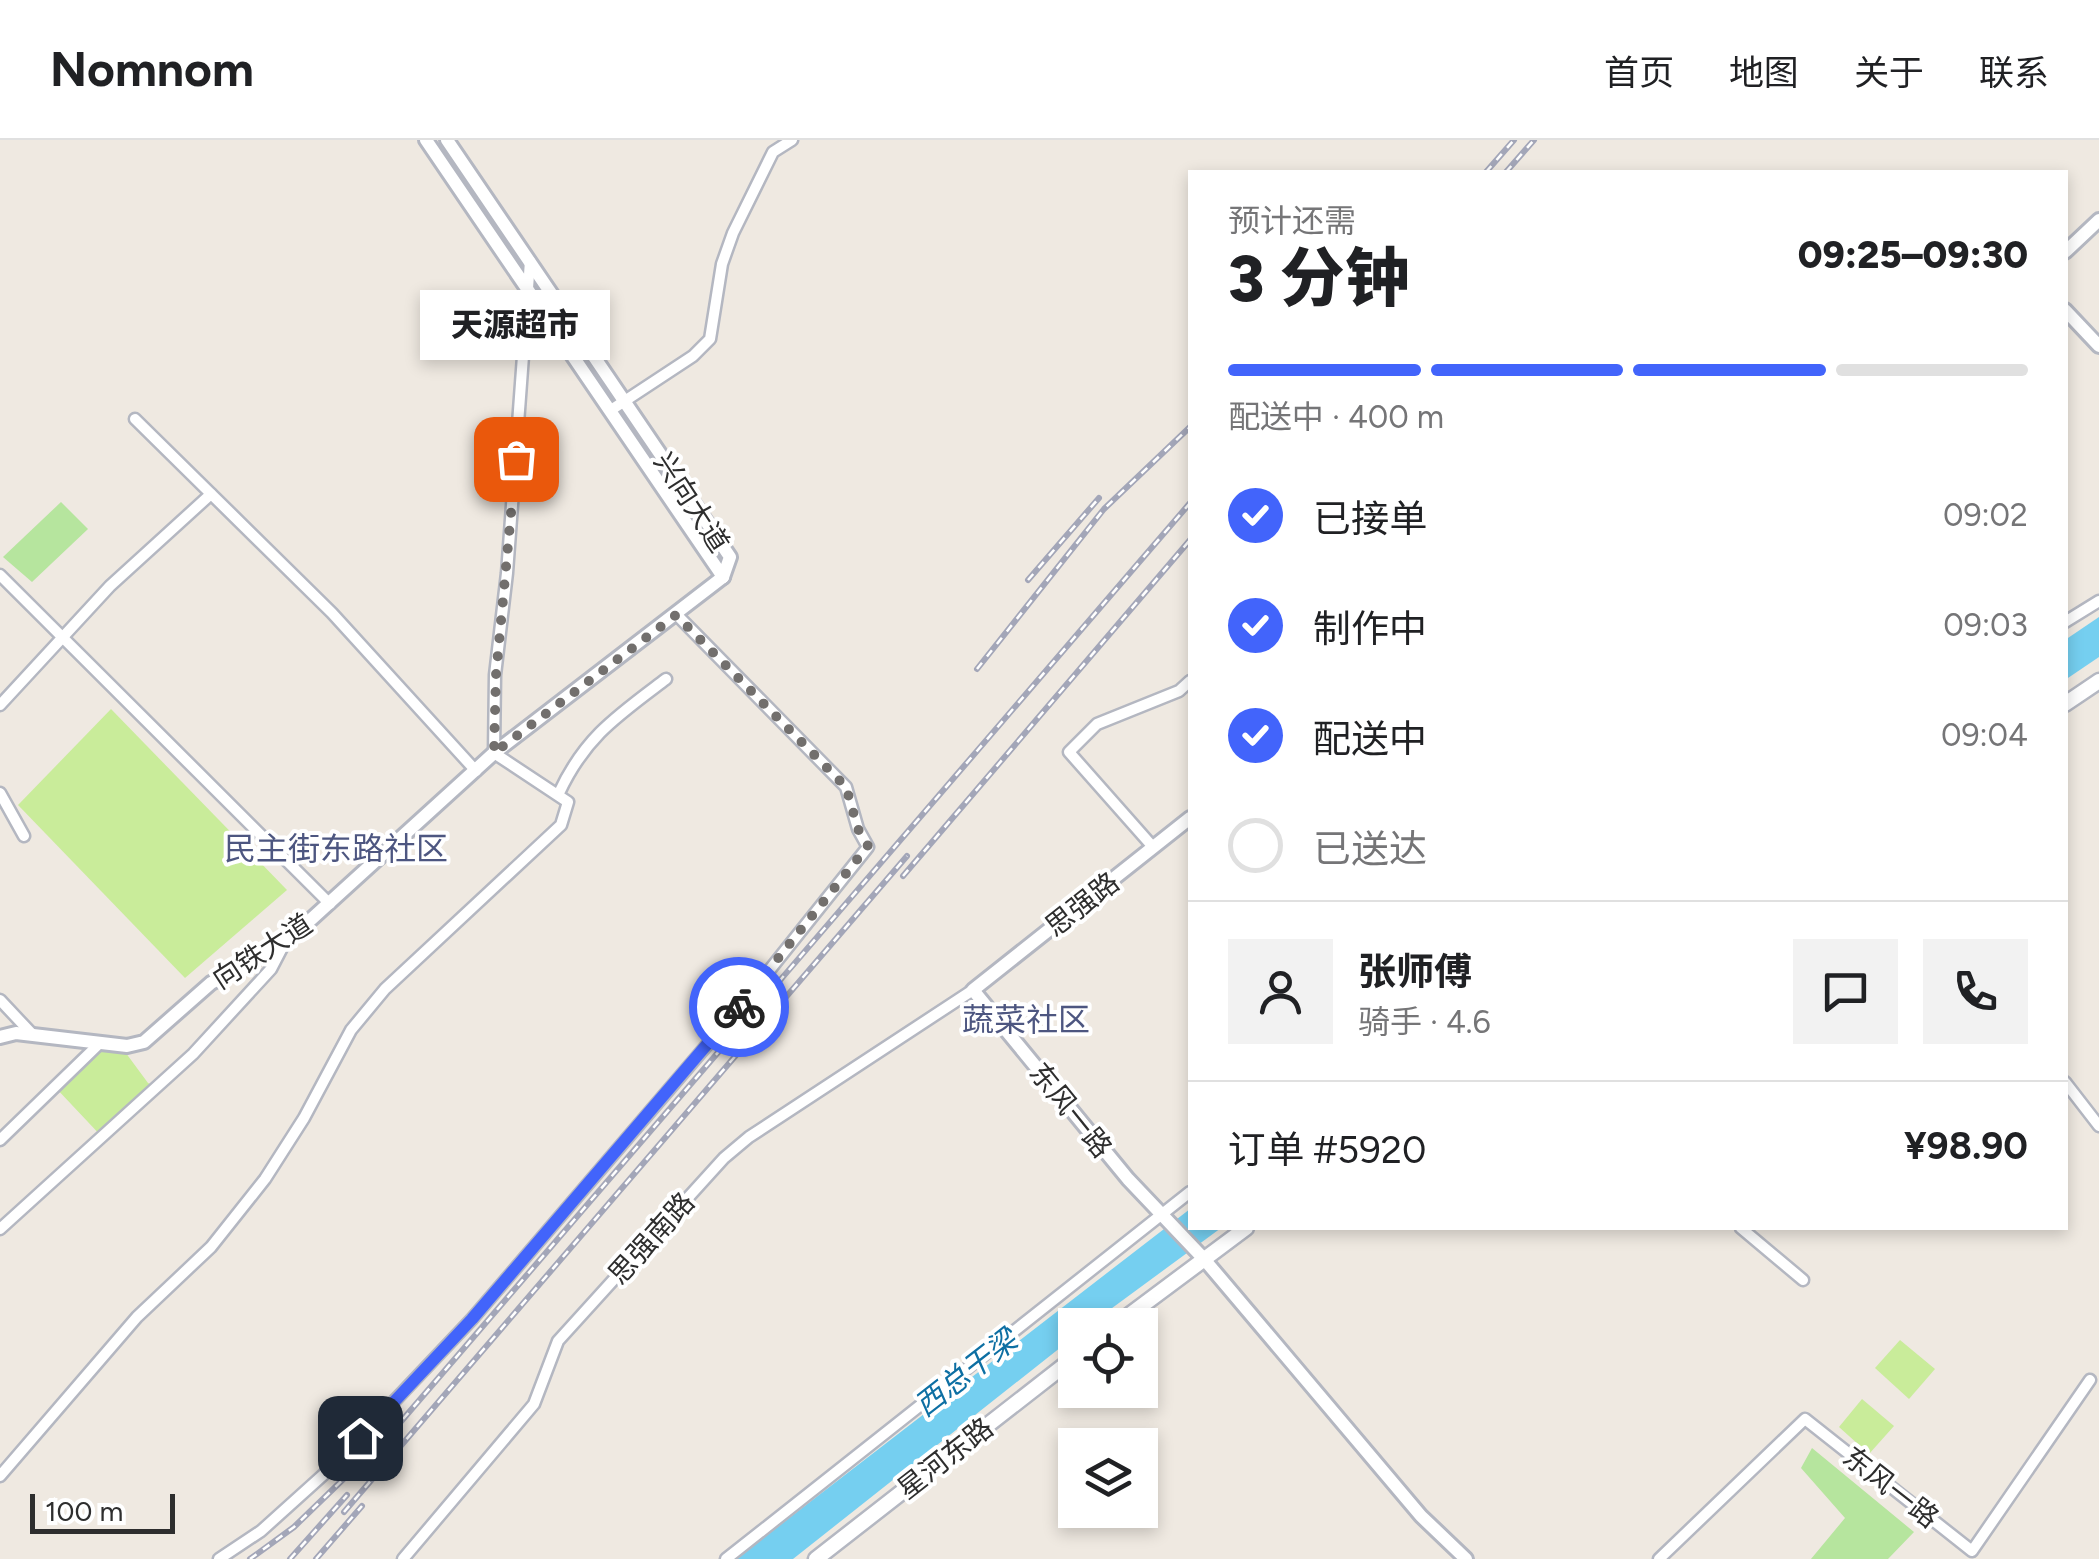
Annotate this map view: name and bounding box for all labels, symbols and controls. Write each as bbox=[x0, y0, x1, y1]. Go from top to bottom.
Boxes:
text: Nomnom bbox=[50, 40, 254, 98]
text: 首页 bbox=[1604, 52, 1674, 94]
text: 地图 bbox=[1729, 52, 1799, 94]
text: 关于 bbox=[1854, 52, 1924, 94]
text: 联系 bbox=[1979, 52, 2049, 94]
text: 预计还需 bbox=[1228, 202, 1356, 240]
text: 09:25–09:30 bbox=[1798, 232, 2028, 278]
text: 3 分钟 bbox=[1228, 239, 1410, 317]
callout: 天源超市 bbox=[421, 289, 611, 359]
text: 天源超市 bbox=[451, 306, 579, 344]
text: 配送中 · 400 m bbox=[1228, 398, 1444, 436]
pin bbox=[474, 417, 559, 502]
icon: bag bbox=[489, 432, 544, 487]
street label: 兴向大道 bbox=[647, 446, 737, 558]
icon: check bbox=[1228, 488, 1283, 543]
text: 已接单 bbox=[1313, 496, 1427, 542]
text: 09:02 bbox=[1943, 496, 2028, 534]
icon: check bbox=[1228, 598, 1283, 653]
text: 制作中 bbox=[1313, 606, 1427, 652]
text: 09:03 bbox=[1943, 606, 2028, 644]
icon: check bbox=[1228, 708, 1283, 763]
text: 配送中 bbox=[1313, 716, 1427, 762]
text: 09:04 bbox=[1941, 716, 2028, 754]
text: 已送达 bbox=[1313, 826, 1427, 872]
district label: 民主街东路社区 bbox=[224, 830, 448, 868]
street label: 思强路 bbox=[1038, 865, 1126, 943]
street label: 向铁大道 bbox=[206, 906, 318, 996]
button: person bbox=[1228, 939, 1333, 1044]
button: chat bbox=[1793, 939, 1898, 1044]
button: phone bbox=[1923, 939, 2028, 1044]
text: 张师傅 bbox=[1358, 949, 1472, 995]
courier bbox=[689, 957, 789, 1057]
icon: bike bbox=[712, 980, 767, 1035]
district label: 蔬菜社区 bbox=[962, 1001, 1090, 1039]
text: 骑手 · 4.6 bbox=[1358, 1003, 1491, 1041]
street label: 东风一路 bbox=[1023, 1056, 1119, 1164]
text: ¥98.90 bbox=[1904, 1123, 2028, 1169]
text: 订单 #5920 bbox=[1228, 1127, 1426, 1173]
street label: 思强南路 bbox=[601, 1185, 701, 1291]
map controls bbox=[1058, 1308, 1158, 1528]
button: locate bbox=[1058, 1308, 1158, 1408]
water label: 西总干梁 bbox=[907, 1319, 1027, 1424]
pin bbox=[318, 1396, 403, 1481]
street label: 星河东路 bbox=[890, 1410, 1000, 1506]
icon: home bbox=[333, 1411, 388, 1466]
button: layers bbox=[1058, 1428, 1158, 1528]
street label: 东风一路 bbox=[1836, 1439, 1946, 1535]
scale bar bbox=[30, 1489, 175, 1534]
text: 100 m bbox=[45, 1494, 123, 1528]

